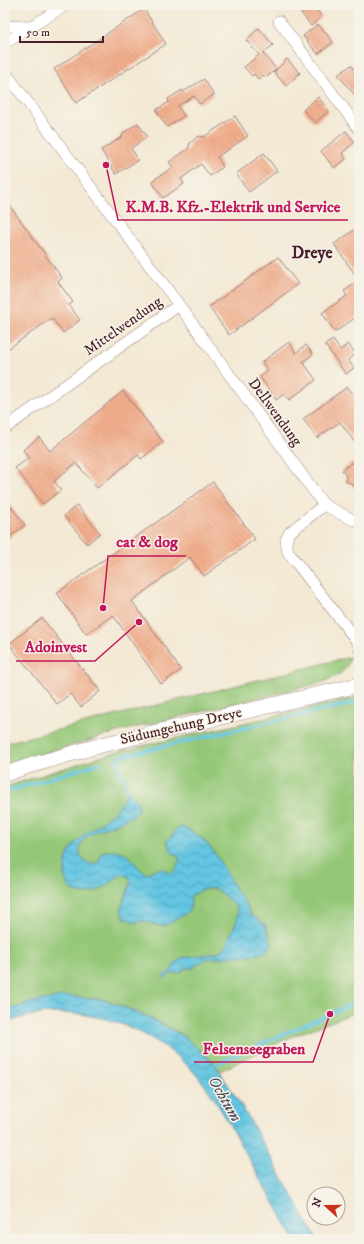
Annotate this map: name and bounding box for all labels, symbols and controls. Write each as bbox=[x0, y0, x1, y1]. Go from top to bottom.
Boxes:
scale bar bbox=[20, 18, 103, 44]
text: 50 m bbox=[26, 25, 50, 40]
callout: K.M.B. Kfz.-Elektrik und Service bbox=[118, 192, 348, 220]
text: K.M.B. Kfz.-Elektrik und Service bbox=[126, 197, 341, 217]
district label: Dreye bbox=[291, 242, 333, 264]
street label: Mittelwendung bbox=[80, 292, 166, 360]
street label: Dellwendung bbox=[244, 374, 307, 450]
callout: cat & dog bbox=[108, 528, 186, 556]
text: cat & dog bbox=[116, 532, 179, 552]
callout: Adoinvest bbox=[16, 633, 95, 661]
text: Adoinvest bbox=[24, 637, 88, 657]
street label: Südumgehung Dreye bbox=[118, 703, 244, 749]
callout: Felsenseegraben bbox=[194, 1034, 313, 1062]
text: Felsenseegraben bbox=[203, 1039, 306, 1059]
water label: Ochtum bbox=[204, 1073, 246, 1125]
north arrow bbox=[306, 1186, 346, 1226]
text: N bbox=[309, 1196, 326, 1209]

